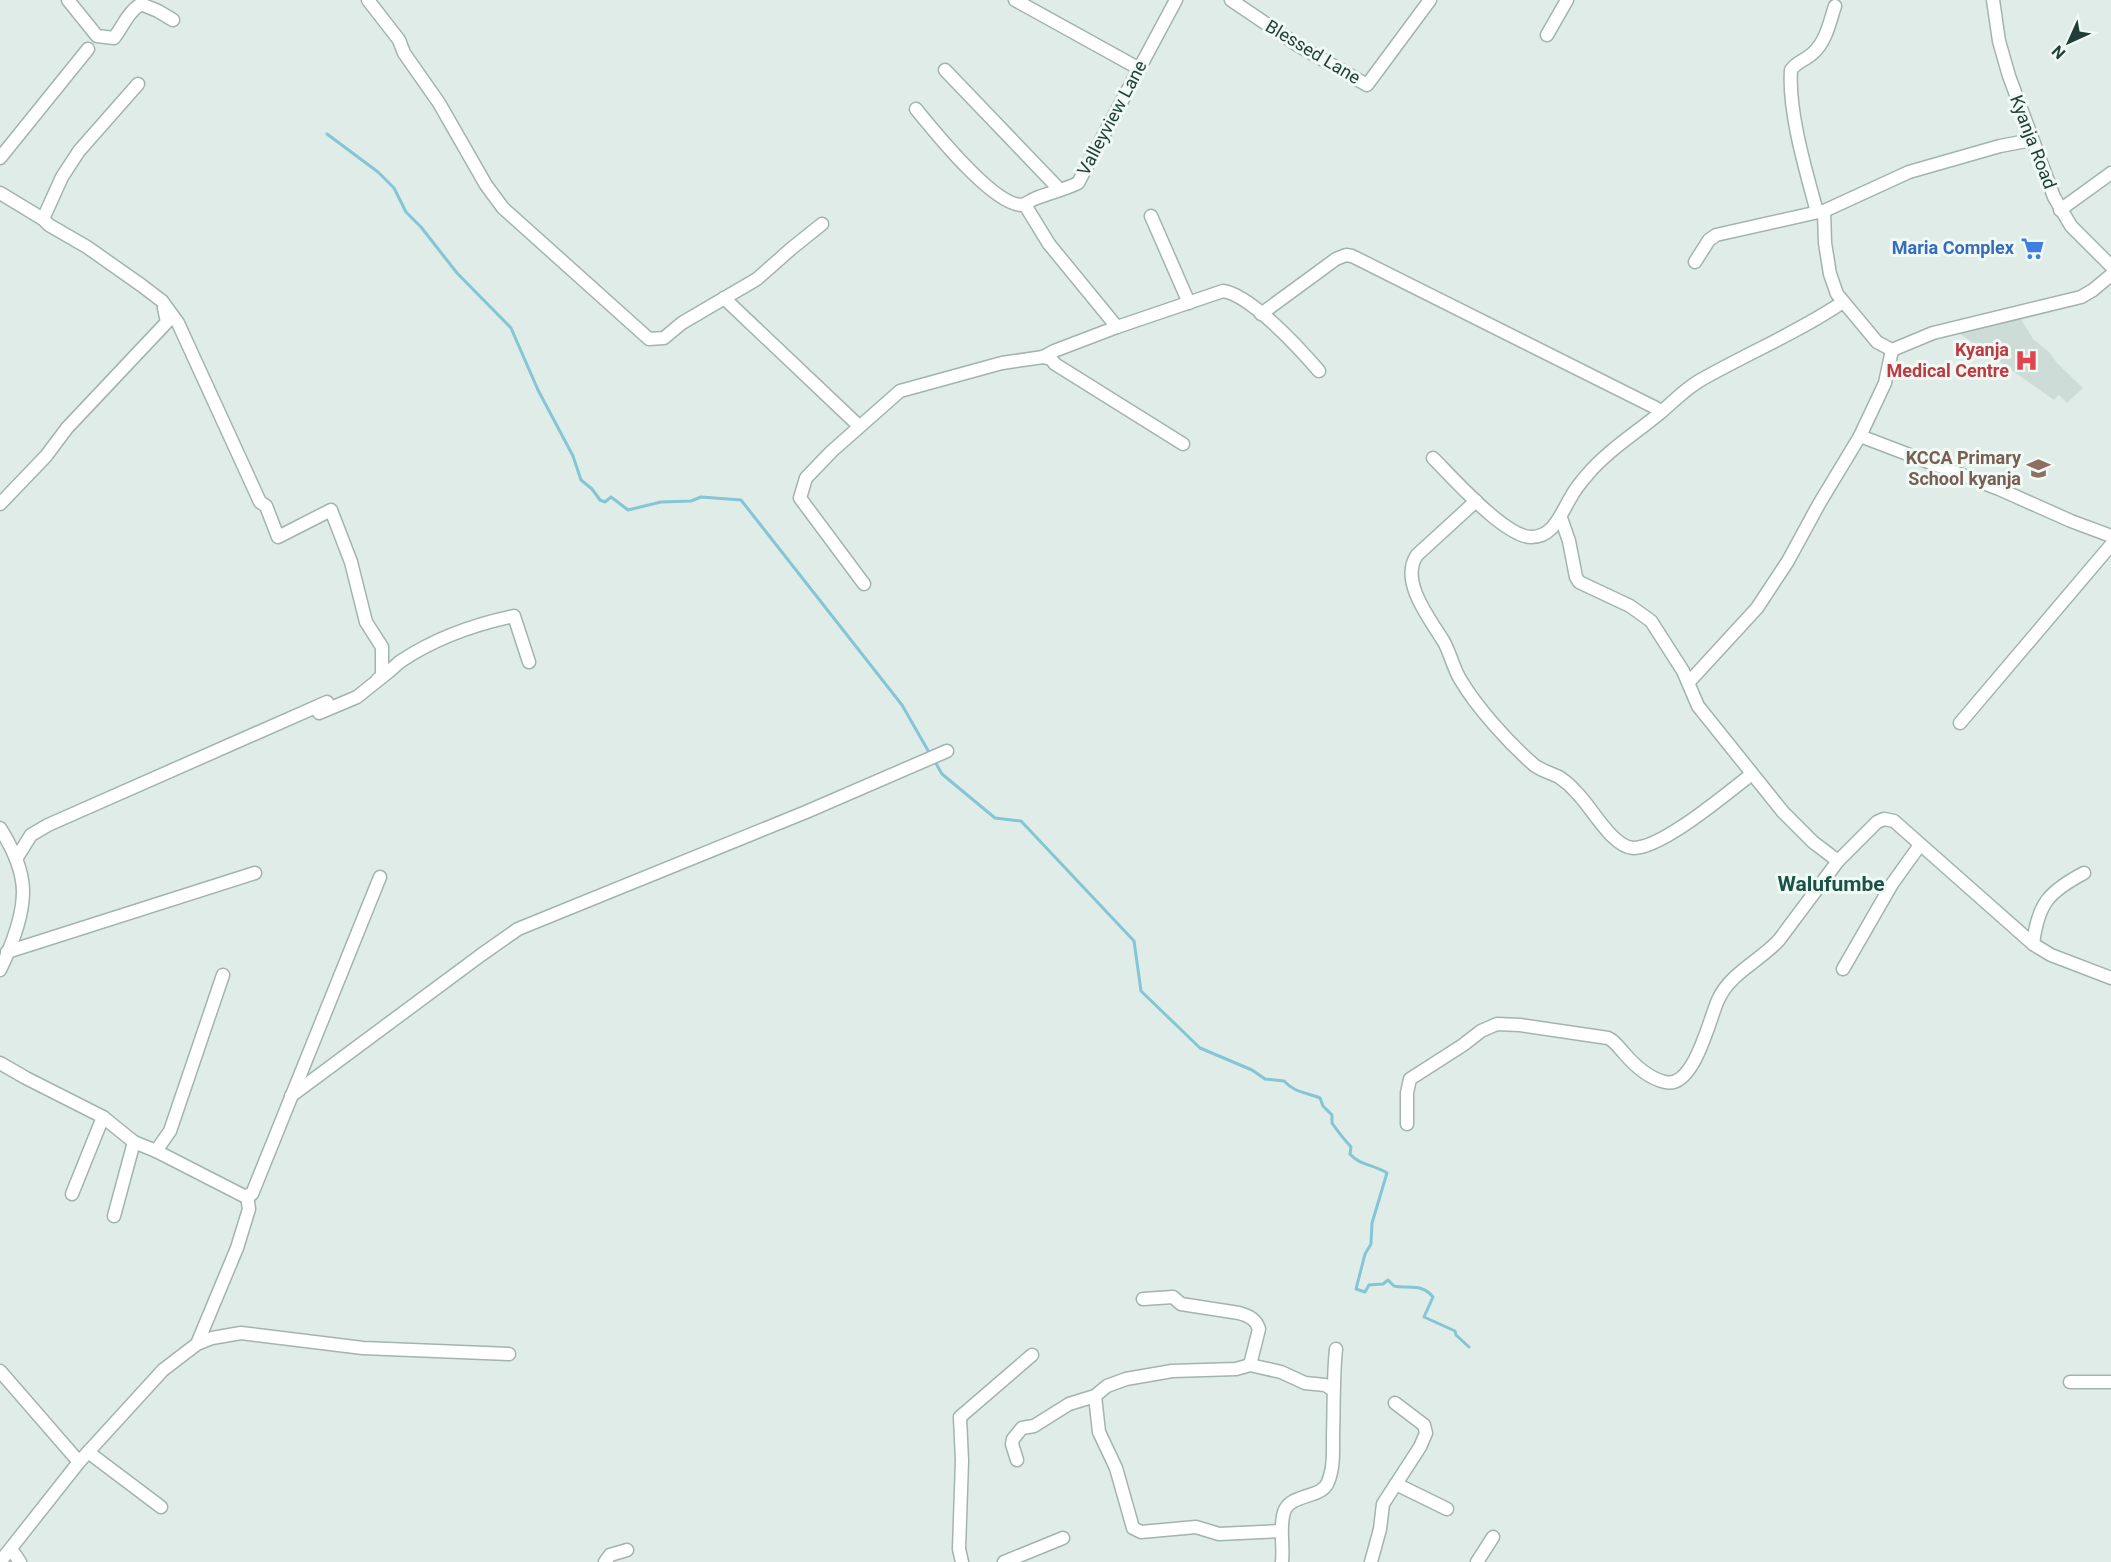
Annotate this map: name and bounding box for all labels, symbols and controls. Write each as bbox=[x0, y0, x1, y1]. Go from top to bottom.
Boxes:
north arrow bbox=[2039, 12, 2099, 72]
street label: Blessed Lane bbox=[1262, 15, 1364, 88]
text: N bbox=[2048, 42, 2069, 63]
street label: Valleyview Lane bbox=[1072, 57, 1151, 179]
street label: Kyanja Road bbox=[2006, 92, 2061, 192]
supermarket icon: Maria Complex bbox=[2019, 235, 2045, 261]
place label: Maria Complex bbox=[1892, 237, 2015, 258]
place label: Kyanja Medical Centre bbox=[1887, 339, 2009, 381]
hospital icon: Kyanja Medical Centre bbox=[2014, 347, 2040, 373]
place label: KCCA Primary School kyanja bbox=[1906, 447, 2022, 489]
school or university icon: KCCA Primary School kyanja bbox=[2026, 455, 2052, 481]
district label: Walufumbe bbox=[1777, 872, 1885, 896]

